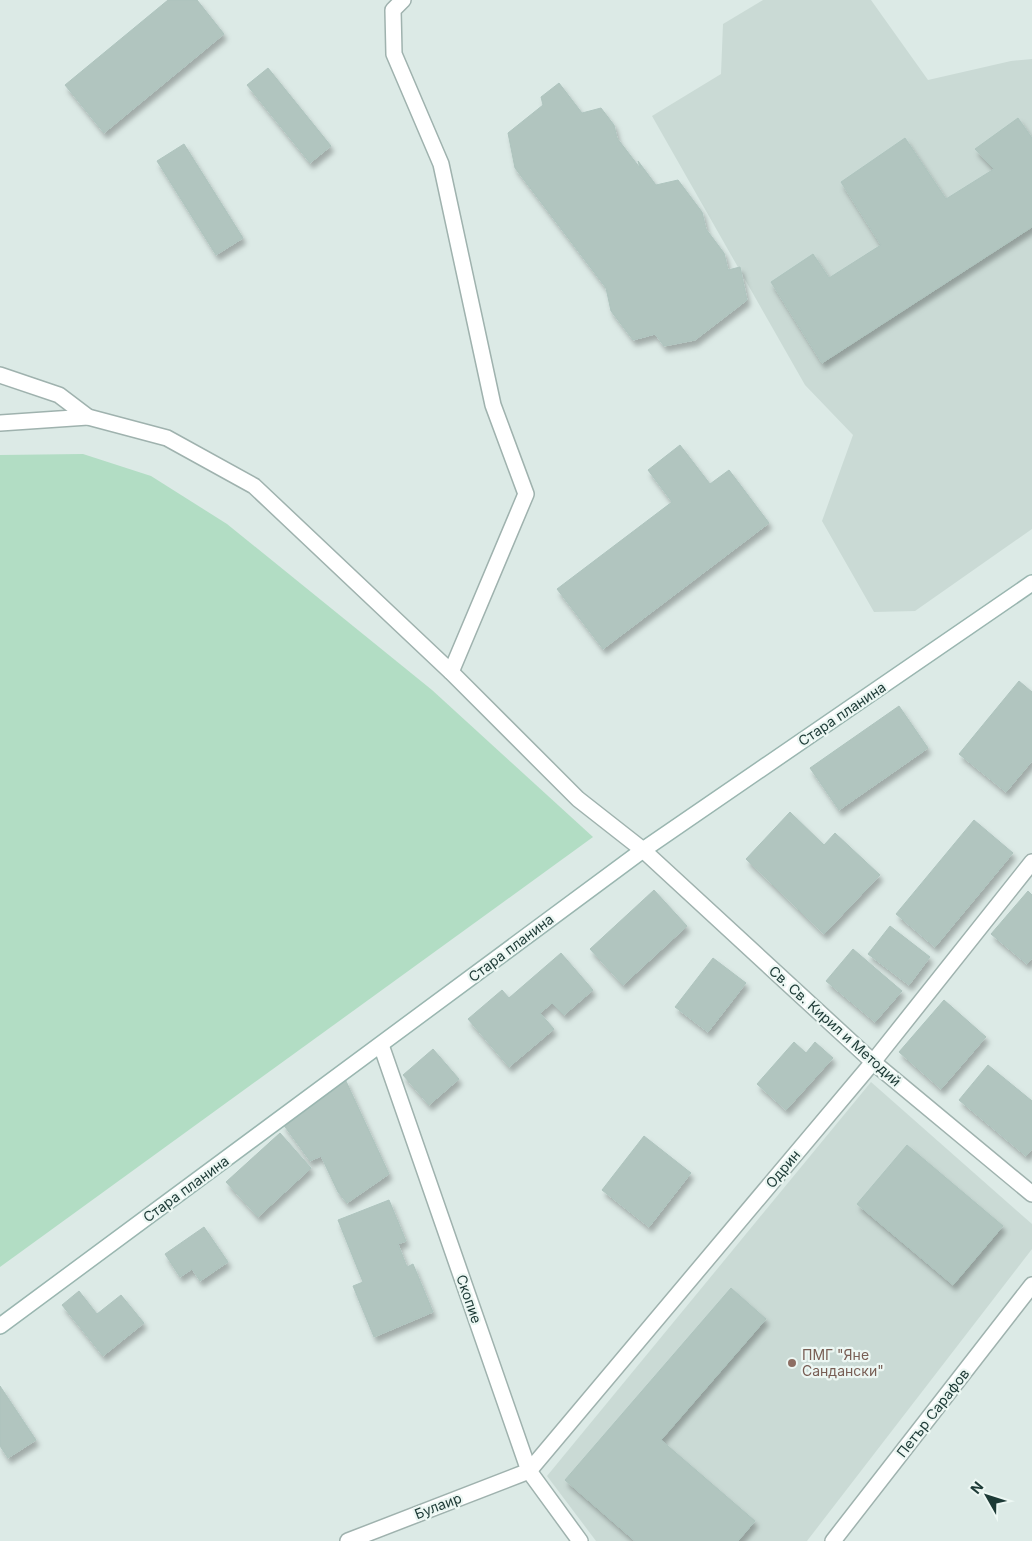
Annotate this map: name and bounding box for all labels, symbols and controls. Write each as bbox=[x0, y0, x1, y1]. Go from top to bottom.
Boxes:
street label: Стара планина bbox=[795, 678, 889, 749]
street label: Стара планина bbox=[465, 910, 557, 985]
street label: Св. Св. Кирил и Методий bbox=[766, 962, 905, 1089]
street label: Одрин bbox=[762, 1146, 803, 1191]
street label: Стара планина bbox=[139, 1152, 232, 1225]
street label: Скопие bbox=[453, 1272, 486, 1326]
place label: ПМГ "Яне Сандански" bbox=[802, 1346, 884, 1379]
marker: ПМГ "Яне Сандански" bbox=[786, 1357, 798, 1369]
street label: Петър Сарафов bbox=[893, 1365, 972, 1460]
north arrow bbox=[962, 1471, 1012, 1521]
text: N bbox=[967, 1478, 986, 1497]
street label: Булаир bbox=[412, 1489, 464, 1522]

